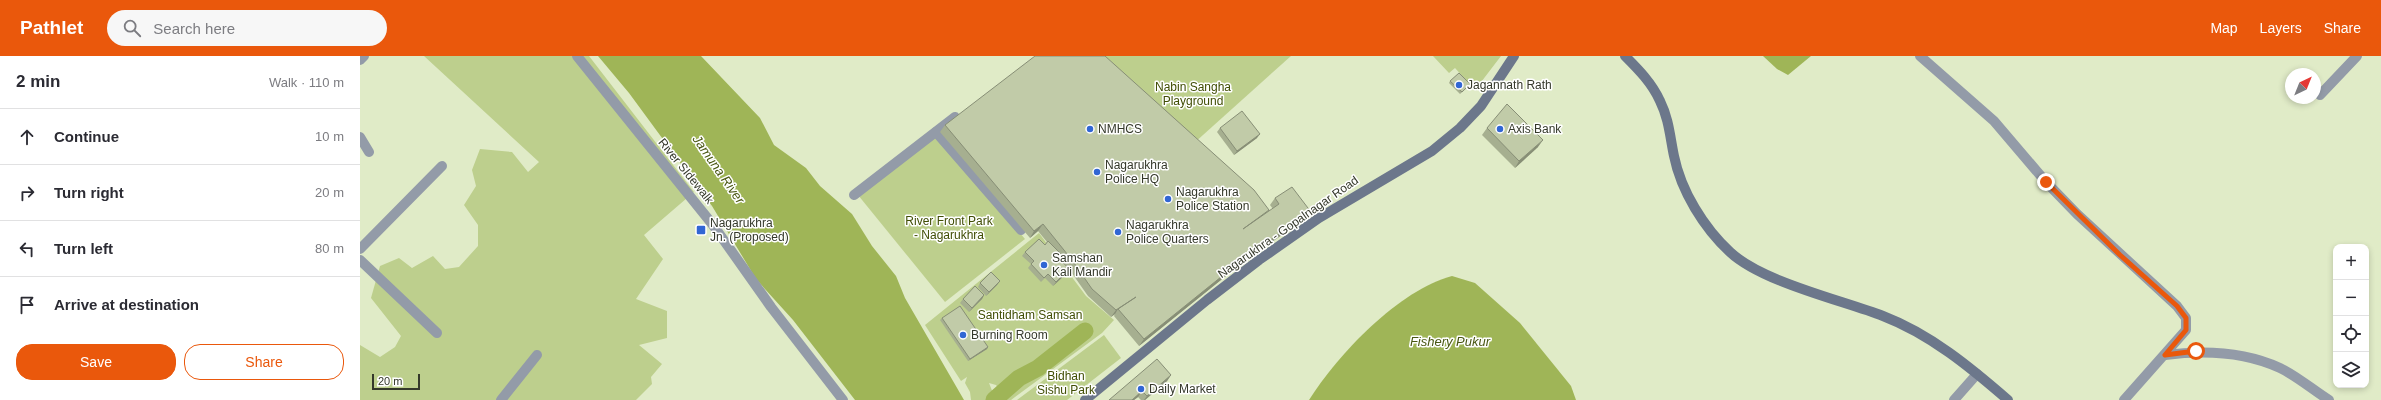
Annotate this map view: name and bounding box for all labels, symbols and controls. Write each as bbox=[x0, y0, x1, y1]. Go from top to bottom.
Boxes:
search box bbox=[107, 10, 387, 46]
text: Pathlet bbox=[20, 17, 83, 38]
icon: search bbox=[121, 17, 143, 39]
text: Search here bbox=[153, 20, 235, 37]
text: Map bbox=[2210, 20, 2238, 36]
text: Layers bbox=[2260, 20, 2302, 36]
text: Share bbox=[2324, 20, 2361, 36]
north arrow bbox=[2285, 68, 2321, 104]
text: 2 min bbox=[16, 72, 60, 91]
text: Walk · 110 m bbox=[269, 75, 344, 90]
place label: Jagannath Rath bbox=[1467, 78, 1552, 92]
park label: Nabin Sangha Playground bbox=[1155, 80, 1231, 108]
marker: Jagannath Rath bbox=[1454, 80, 1464, 90]
place label: NMHCS bbox=[1098, 122, 1142, 136]
place label: Axis Bank bbox=[1508, 122, 1562, 136]
marker: NMHCS bbox=[1085, 124, 1095, 134]
marker: Axis Bank bbox=[1495, 124, 1505, 134]
icon: ahead bbox=[16, 126, 38, 148]
text: Continue bbox=[54, 128, 119, 145]
text: 10 m bbox=[315, 129, 344, 144]
water label: Jamuna River bbox=[689, 131, 748, 207]
street label: River SIdewalk bbox=[655, 135, 717, 207]
place label: Nagarukhra Police HQ bbox=[1105, 158, 1168, 186]
marker: Nagarukhra Police HQ bbox=[1092, 167, 1102, 177]
street label: Nagarukhra - Gopalnagar Road bbox=[1215, 173, 1361, 281]
route end bbox=[2037, 173, 2055, 191]
icon: right bbox=[16, 182, 38, 204]
text: Turn right bbox=[54, 184, 124, 201]
text: 20 m bbox=[315, 185, 344, 200]
place label: Nagarukhra Police Station bbox=[1176, 185, 1249, 213]
marker: Nagarukhra Police Station bbox=[1163, 194, 1173, 204]
park label: River Front Park - Nagarukhra bbox=[905, 214, 994, 242]
place label: Nagarukhra Jn. (Proposed) bbox=[710, 216, 789, 244]
place label: Nagarukhra Police Quarters bbox=[1126, 218, 1209, 246]
marker: Nagarukhra Jn. (Proposed) bbox=[695, 224, 707, 236]
marker: Nagarukhra Police Quarters bbox=[1113, 227, 1123, 237]
icon: left bbox=[16, 238, 38, 260]
text: Turn left bbox=[54, 240, 113, 257]
text: 80 m bbox=[315, 241, 344, 256]
map controls bbox=[2333, 244, 2369, 388]
button: + bbox=[2333, 244, 2369, 280]
place label: Samshan Kali Mandir bbox=[1052, 251, 1112, 279]
marker: Samshan Kali Mandir bbox=[1039, 260, 1049, 270]
button: − bbox=[2333, 280, 2369, 316]
icon: arrive bbox=[16, 294, 38, 316]
text: Arrive at destination bbox=[54, 296, 199, 313]
park label: Santidham Samsan bbox=[978, 308, 1082, 322]
button: locate bbox=[2333, 316, 2369, 352]
place label: Burning Room bbox=[971, 328, 1048, 342]
marker: Burning Room bbox=[958, 330, 968, 340]
water label: Fishery Pukur bbox=[1410, 334, 1491, 349]
route start bbox=[2187, 342, 2205, 360]
button: Save bbox=[16, 344, 176, 380]
button: Share bbox=[184, 344, 344, 380]
button: layers bbox=[2333, 352, 2369, 388]
park label: Bidhan Sishu Park bbox=[1037, 369, 1096, 397]
scale bar bbox=[372, 372, 420, 391]
text: 20 m bbox=[378, 375, 402, 387]
place label: Daily Market bbox=[1149, 382, 1216, 396]
marker: Daily Market bbox=[1136, 384, 1146, 394]

